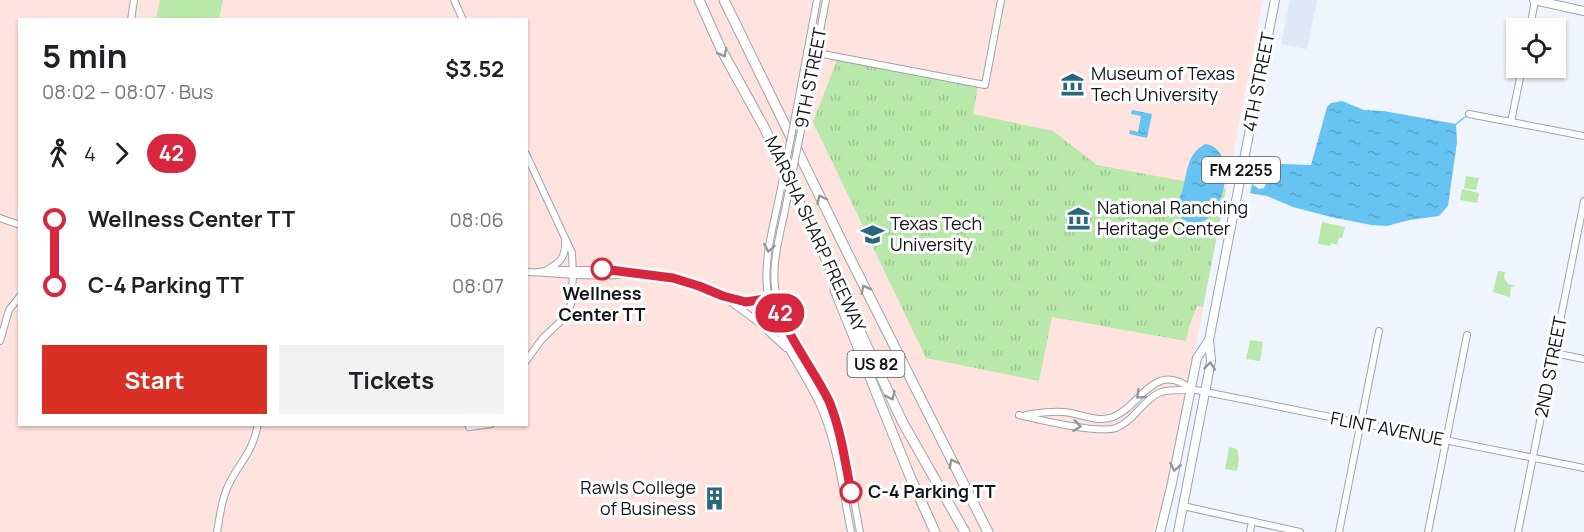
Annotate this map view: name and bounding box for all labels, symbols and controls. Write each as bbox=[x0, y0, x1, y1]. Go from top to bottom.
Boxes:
map controls bbox=[1506, 18, 1566, 78]
button: locate bbox=[1506, 18, 1566, 78]
street label: 9TH STREET bbox=[788, 25, 832, 130]
street label: 4TH STREET bbox=[1237, 30, 1279, 133]
text: 5 min bbox=[42, 33, 128, 78]
one-way arrow bbox=[716, 47, 727, 57]
text: $3.52 bbox=[445, 54, 504, 84]
place label: Museum of Texas Tech University bbox=[1091, 61, 1235, 106]
museum icon: Museum of Texas Tech University bbox=[1060, 71, 1086, 97]
text: 08:02 – 08:07 · Bus bbox=[42, 78, 213, 105]
street label: MARSHA SHARP FREEWAY bbox=[760, 132, 872, 336]
icon: walk bbox=[42, 137, 75, 170]
icon: forward bbox=[105, 137, 138, 170]
text: 42 bbox=[159, 139, 184, 167]
text: 4 bbox=[84, 140, 96, 167]
road number: FM 2255 bbox=[1202, 157, 1280, 183]
one-way arrow bbox=[817, 195, 829, 206]
place label: National Ranching Heritage Center bbox=[1097, 195, 1248, 240]
text: Wellness Center TT bbox=[88, 204, 295, 234]
museum icon: National Ranching Heritage Center bbox=[1066, 205, 1092, 231]
text: 08:06 bbox=[450, 206, 504, 233]
place label: Texas Tech University bbox=[890, 211, 982, 256]
school or university icon: Texas Tech University bbox=[859, 221, 885, 247]
one-way arrow bbox=[764, 243, 776, 252]
marker: Wellness Center TT bbox=[591, 258, 613, 280]
text: C-4 Parking TT bbox=[88, 270, 244, 300]
text: 08:07 bbox=[452, 272, 504, 299]
place label: Wellness Center TT bbox=[559, 281, 646, 326]
one-way arrow bbox=[861, 284, 873, 295]
line badge: 42 bbox=[753, 294, 807, 332]
text: 42 bbox=[767, 299, 793, 327]
street label: 2ND STREET bbox=[1528, 314, 1572, 420]
button: Start bbox=[42, 345, 267, 414]
button: Tickets bbox=[279, 345, 504, 414]
road number: US 82 bbox=[848, 351, 904, 377]
one-way arrow bbox=[1203, 362, 1215, 371]
one-way arrow bbox=[1136, 388, 1146, 399]
one-way arrow bbox=[883, 390, 895, 401]
street label: FLINT AVENUE bbox=[1328, 405, 1446, 451]
one-way arrow bbox=[1072, 419, 1081, 432]
one-way arrow bbox=[949, 458, 961, 469]
one-way arrow bbox=[1169, 462, 1182, 472]
place label: Rawls College of Business bbox=[580, 475, 696, 520]
place label: C-4 Parking TT bbox=[868, 479, 996, 503]
marker: C-4 Parking TT bbox=[840, 481, 862, 503]
building icon: Rawls College of Business bbox=[701, 485, 727, 511]

